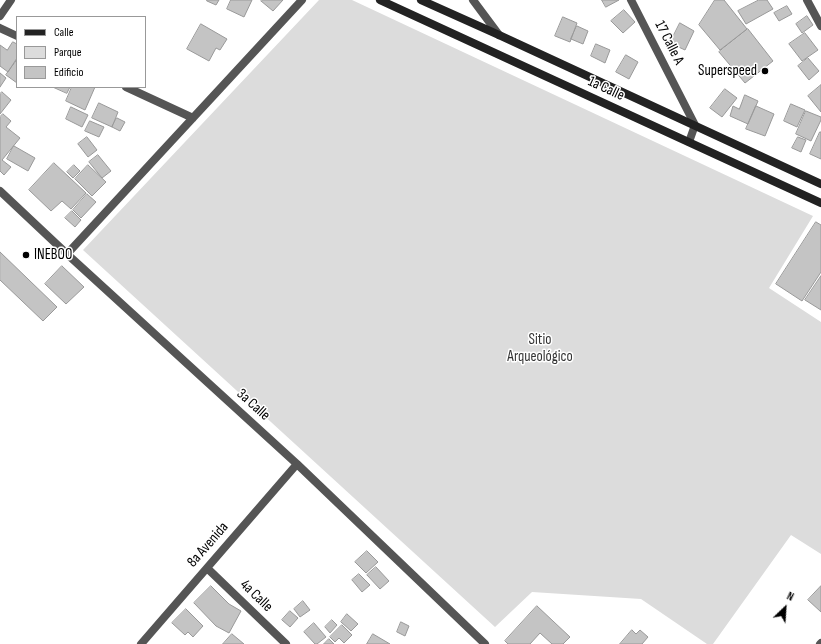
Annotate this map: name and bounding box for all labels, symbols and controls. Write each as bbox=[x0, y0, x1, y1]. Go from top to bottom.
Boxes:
legend bbox=[16, 16, 146, 88]
street label: 17 Calle A bbox=[650, 18, 688, 68]
text: Calle bbox=[54, 25, 74, 40]
text: Parque bbox=[54, 45, 82, 60]
place label: Superspeed bbox=[698, 62, 757, 80]
text: Edificio bbox=[54, 65, 83, 80]
marker: Superspeed bbox=[760, 66, 770, 76]
street label: 1a Calle bbox=[585, 73, 627, 105]
place label: INEBOO bbox=[34, 246, 72, 264]
marker: INEBOO bbox=[21, 250, 31, 260]
park label: Sitio Arqueológico bbox=[507, 331, 573, 366]
street label: 3a Calle bbox=[233, 385, 273, 425]
street label: 8a Avenida bbox=[184, 519, 232, 571]
street label: 4a Calle bbox=[236, 576, 276, 616]
north arrow bbox=[765, 588, 805, 628]
text: N bbox=[785, 590, 796, 604]

